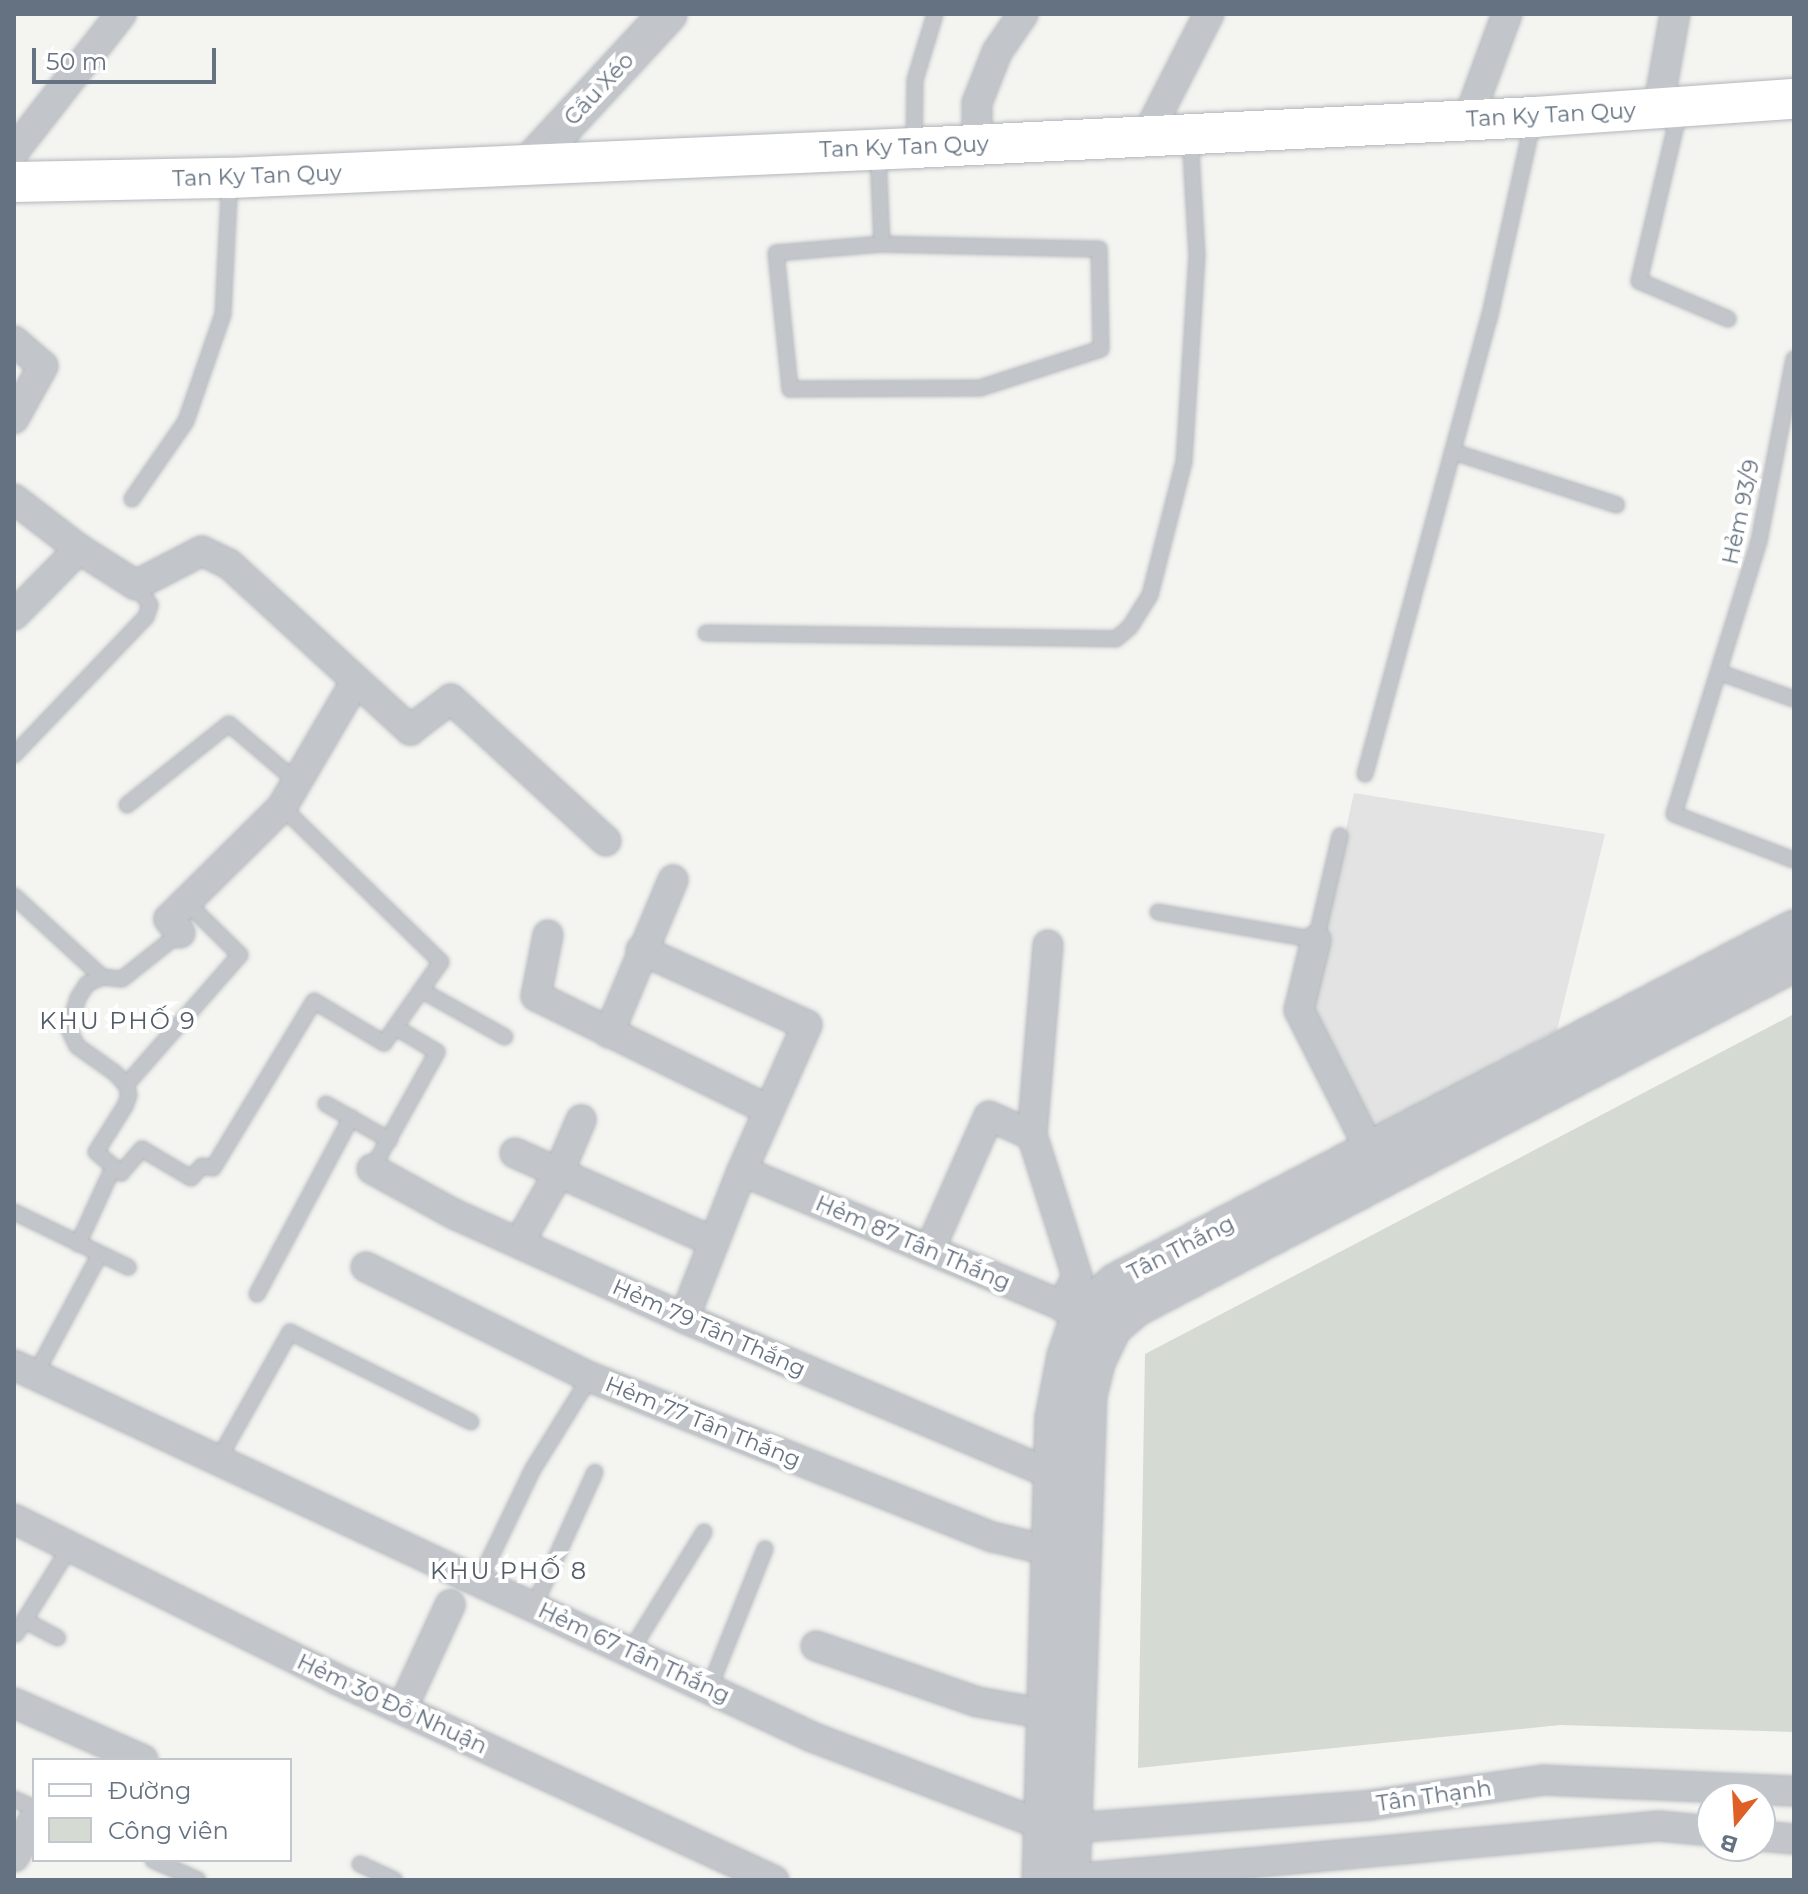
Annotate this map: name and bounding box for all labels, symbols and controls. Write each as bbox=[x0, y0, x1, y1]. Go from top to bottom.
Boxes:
scale bar bbox=[36, 32, 220, 82]
text: 50 m bbox=[46, 47, 107, 76]
street label: Cầu Xéo bbox=[559, 47, 639, 131]
street label: Tan Ky Tan Quy bbox=[1466, 97, 1636, 133]
street label: Tan Ky Tan Quy bbox=[819, 131, 989, 163]
street label: Tan Ky Tan Quy bbox=[172, 160, 342, 192]
street label: Hẻm 93/9 bbox=[1717, 457, 1765, 567]
district label: KHU PHỐ 9 bbox=[39, 1007, 197, 1035]
street label: Hẻm 87 Tân Thắng bbox=[812, 1190, 1014, 1296]
street label: Tân Thắng bbox=[1123, 1210, 1239, 1286]
street label: Hẻm 79 Tân Thắng bbox=[608, 1274, 810, 1382]
street label: Hẻm 77 Tân Thắng bbox=[602, 1371, 804, 1473]
district label: KHU PHỐ 8 bbox=[430, 1557, 588, 1585]
street label: Hẻm 67 Tân Thắng bbox=[534, 1597, 734, 1709]
street label: Hẻm 30 Đỗ Nhuận bbox=[293, 1648, 491, 1760]
legend bbox=[32, 1758, 292, 1862]
street label: Tân Thạnh bbox=[1375, 1775, 1493, 1817]
text: Đường bbox=[108, 1776, 191, 1805]
north arrow bbox=[1696, 1782, 1776, 1862]
text: Công viên bbox=[108, 1816, 229, 1845]
text: B bbox=[1717, 1828, 1741, 1859]

